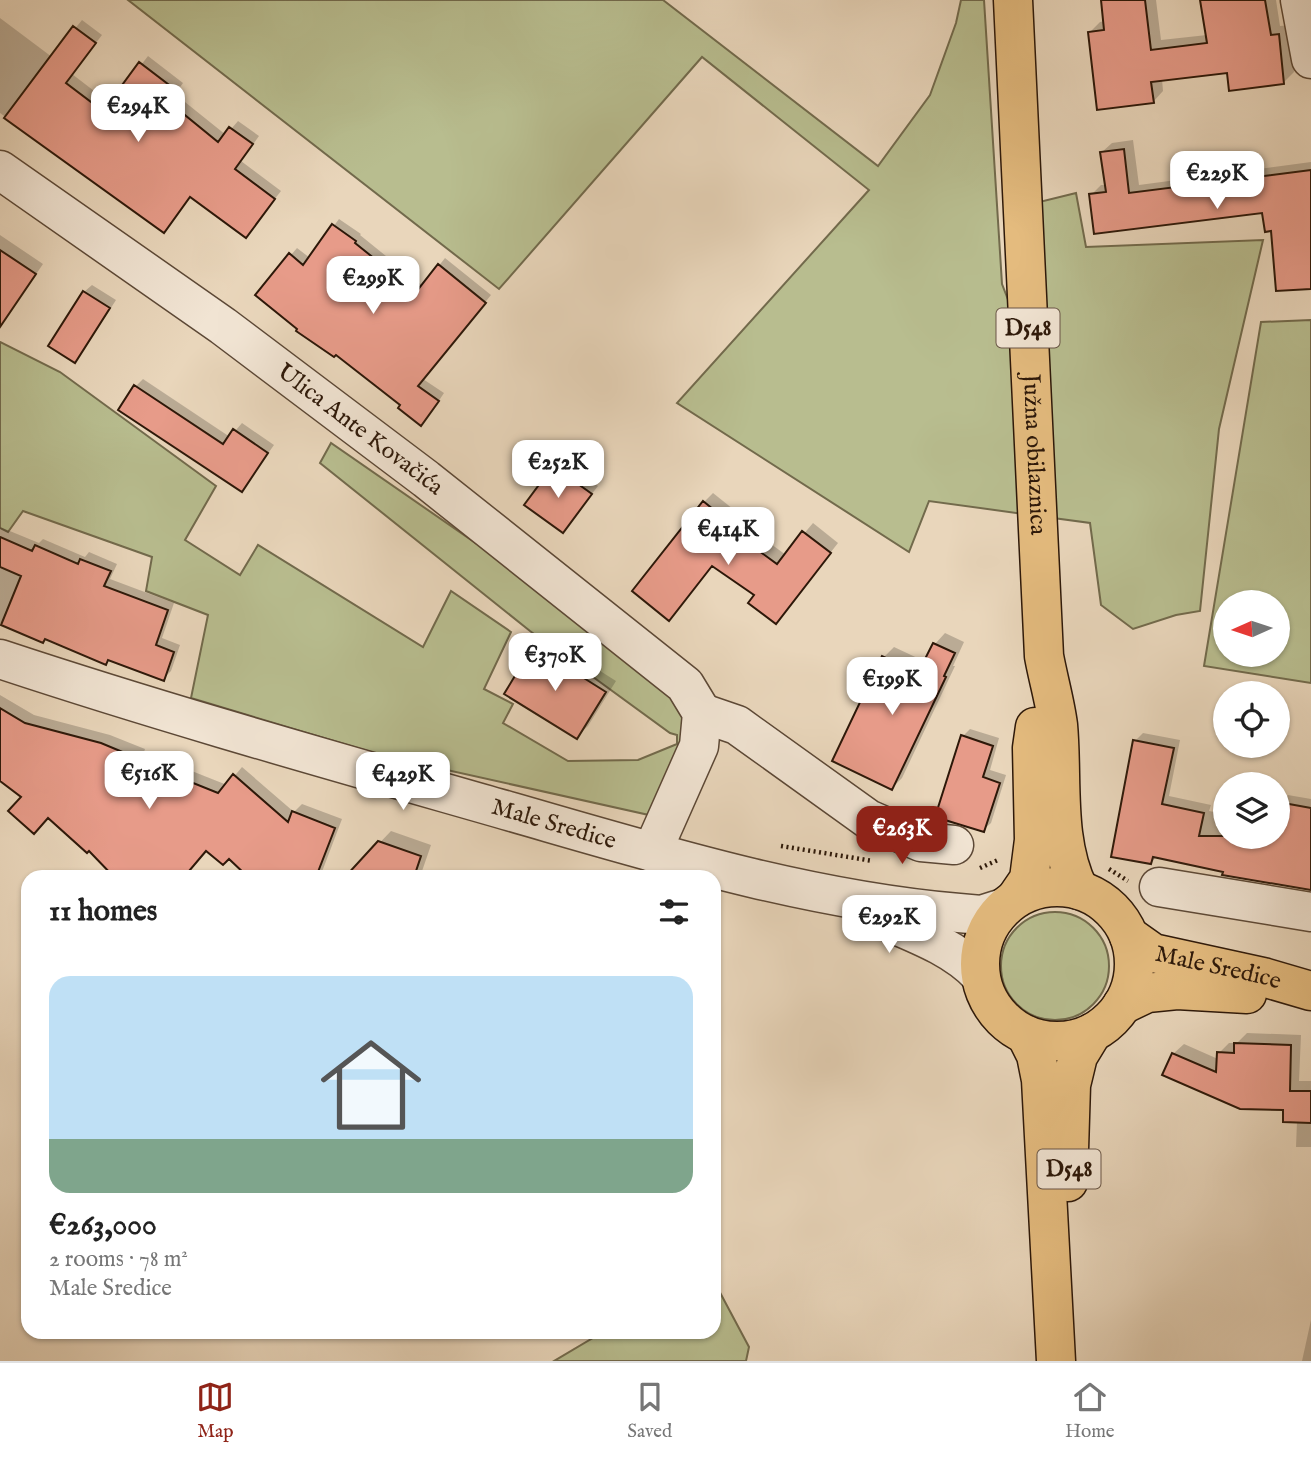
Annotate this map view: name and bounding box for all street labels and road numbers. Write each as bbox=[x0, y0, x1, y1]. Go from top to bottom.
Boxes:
road number: D548 bbox=[996, 308, 1060, 348]
street label: Ulica Ante Kovačića bbox=[271, 357, 450, 503]
street label: Južna obilaznica bbox=[1015, 370, 1054, 536]
street label: Male Sredice bbox=[488, 791, 620, 857]
street label: Male Sredice bbox=[1152, 938, 1285, 997]
road number: D548 bbox=[1038, 1150, 1100, 1188]

